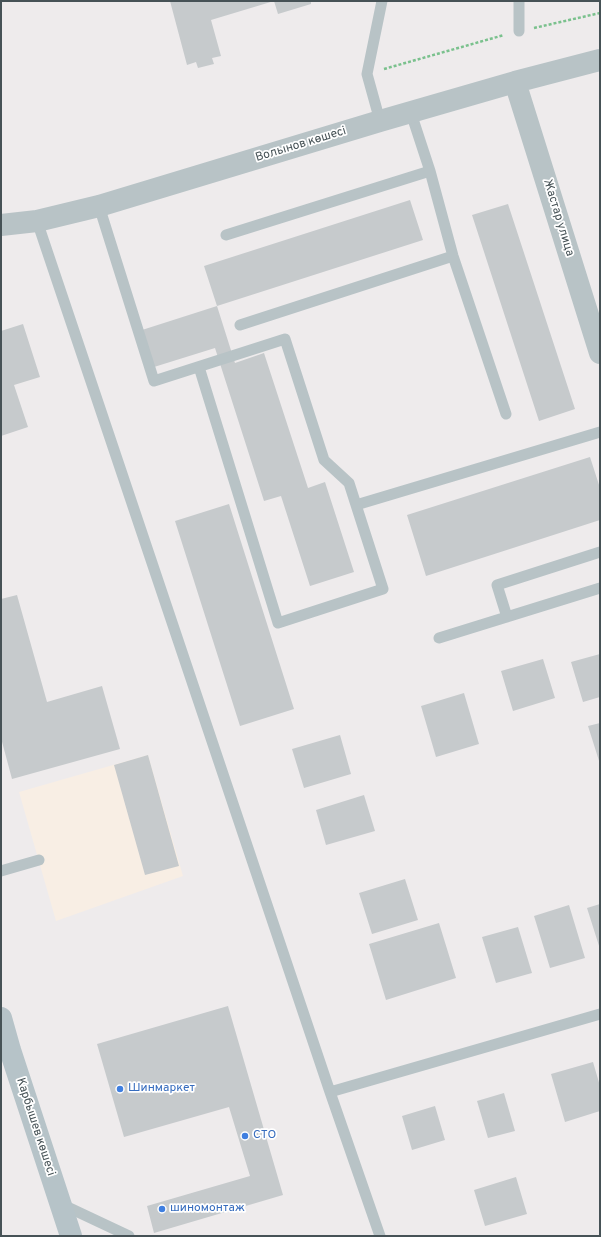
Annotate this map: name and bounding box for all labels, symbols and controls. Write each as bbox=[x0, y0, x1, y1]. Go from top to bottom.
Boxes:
street label: Волынов көшесі bbox=[254, 124, 348, 166]
street label: Жастар улица bbox=[539, 178, 577, 258]
street label: Карбышев көшесі bbox=[12, 1076, 58, 1178]
place label: Шинмаркет bbox=[128, 1082, 195, 1096]
marker: Шинмаркет bbox=[115, 1084, 125, 1094]
place label: СТО bbox=[253, 1129, 276, 1143]
marker: СТО bbox=[240, 1131, 250, 1141]
place label: шиномонтаж bbox=[170, 1202, 245, 1216]
marker: шиномонтаж bbox=[157, 1204, 167, 1214]

